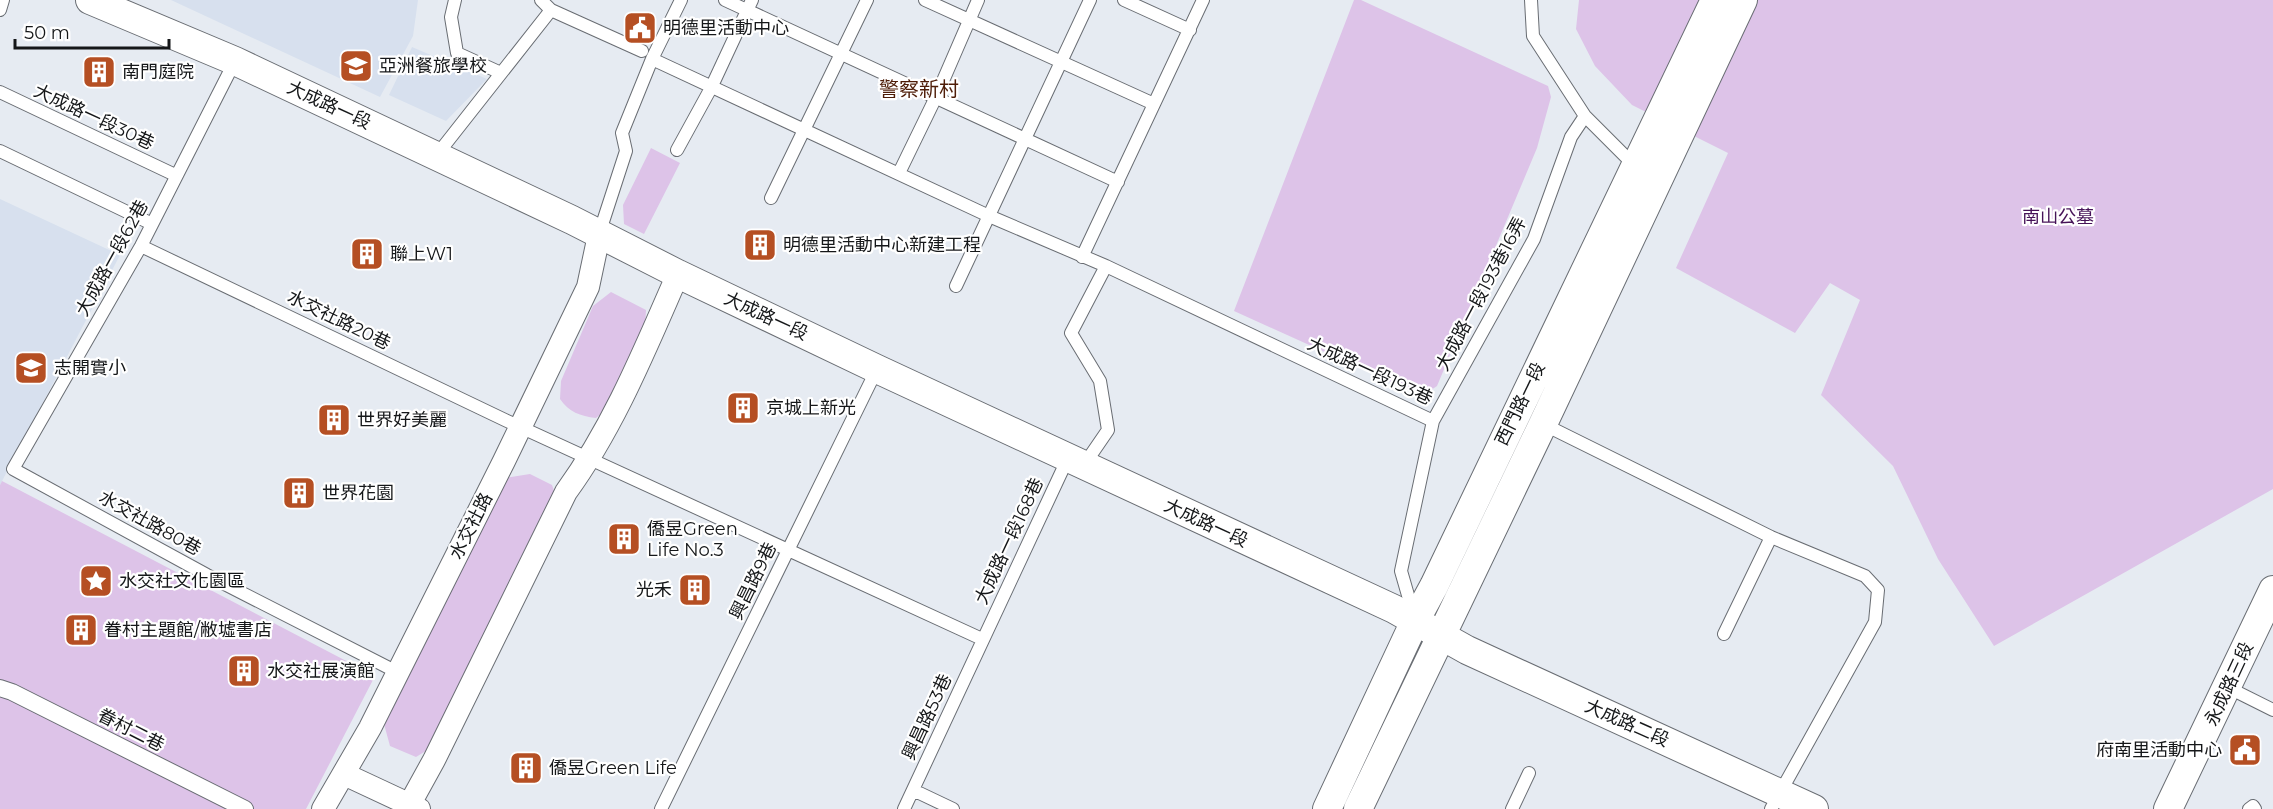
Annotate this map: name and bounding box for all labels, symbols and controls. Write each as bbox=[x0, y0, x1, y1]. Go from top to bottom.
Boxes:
public building icon: 明德里活動中心 bbox=[622, 10, 658, 46]
scale bar bbox=[15, 12, 170, 50]
place label: 明德里活動中心 bbox=[663, 17, 789, 39]
text: 50 m bbox=[24, 22, 70, 44]
school or university icon: 亞洲餐旅學校 bbox=[338, 48, 374, 84]
building icon: 南門庭院 bbox=[81, 54, 117, 90]
place label: 亞洲餐旅學校 bbox=[379, 55, 487, 77]
place label: 南門庭院 bbox=[122, 61, 194, 83]
street label: 大成路一段 bbox=[284, 76, 374, 134]
district label: 警察新村 bbox=[879, 77, 959, 101]
street label: 大成路一段30巷 bbox=[30, 80, 158, 154]
street label: 大成路一段62巷 bbox=[71, 196, 153, 320]
park label: 南山公墓 bbox=[2022, 206, 2094, 228]
street label: 大成路一段193巷16弄 bbox=[1431, 213, 1531, 375]
building icon: 明德里活動中心新建工程 bbox=[742, 227, 778, 263]
place label: 明德里活動中心新建工程 bbox=[783, 234, 981, 256]
building icon: 聯上W1 bbox=[349, 236, 385, 272]
place label: 聯上W1 bbox=[390, 243, 453, 265]
street label: 水交社路20巷 bbox=[284, 286, 394, 354]
street label: 大成路一段 bbox=[721, 287, 811, 345]
street label: 大成路一段193巷 bbox=[1304, 332, 1436, 410]
school or university icon: 志開實小 bbox=[13, 350, 49, 386]
place label: 志開實小 bbox=[54, 357, 126, 379]
street label: 西門路一段 bbox=[1490, 359, 1550, 449]
building icon: 京城上新光 bbox=[725, 390, 761, 426]
place label: 京城上新光 bbox=[766, 397, 856, 419]
building icon: 世界好美麗 bbox=[316, 402, 352, 438]
place label: 世界好美麗 bbox=[357, 409, 447, 431]
street label: 大成路一段168巷 bbox=[970, 474, 1048, 608]
building icon: 世界花園 bbox=[281, 475, 317, 511]
place label: 世界花園 bbox=[322, 482, 394, 504]
street label: 水交社路80巷 bbox=[95, 486, 205, 560]
street label: 水交社路 bbox=[445, 489, 497, 563]
street label: 大成路一段 bbox=[1161, 494, 1251, 552]
place label: 僑昱Green Life No.3 bbox=[647, 518, 738, 561]
building icon: 僑昱Green Life No.3 bbox=[606, 521, 642, 557]
street label: 興昌路9巷 bbox=[725, 539, 781, 623]
place icon: 水交社文化園區 bbox=[78, 563, 114, 599]
place label: 水交社文化園區 bbox=[119, 570, 245, 592]
building icon: 光禾 bbox=[677, 572, 713, 608]
place label: 光禾 bbox=[636, 579, 672, 601]
building icon: 眷村主題館/敝墟書店 bbox=[63, 612, 99, 648]
place label: 眷村主題館/敝墟書店 bbox=[104, 619, 272, 641]
street label: 永成路三段 bbox=[2200, 639, 2258, 729]
building icon: 水交社展演館 bbox=[226, 653, 262, 689]
place label: 水交社展演館 bbox=[267, 660, 375, 682]
street label: 興昌路53巷 bbox=[898, 671, 956, 763]
street label: 大成路二段 bbox=[1581, 695, 1673, 751]
street label: 眷村二巷 bbox=[94, 704, 168, 756]
public building icon: 府南里活動中心 bbox=[2227, 732, 2263, 768]
place label: 府南里活動中心 bbox=[2096, 739, 2222, 761]
building icon: 僑昱Green Life bbox=[508, 750, 544, 786]
place label: 僑昱Green Life bbox=[549, 757, 677, 779]

